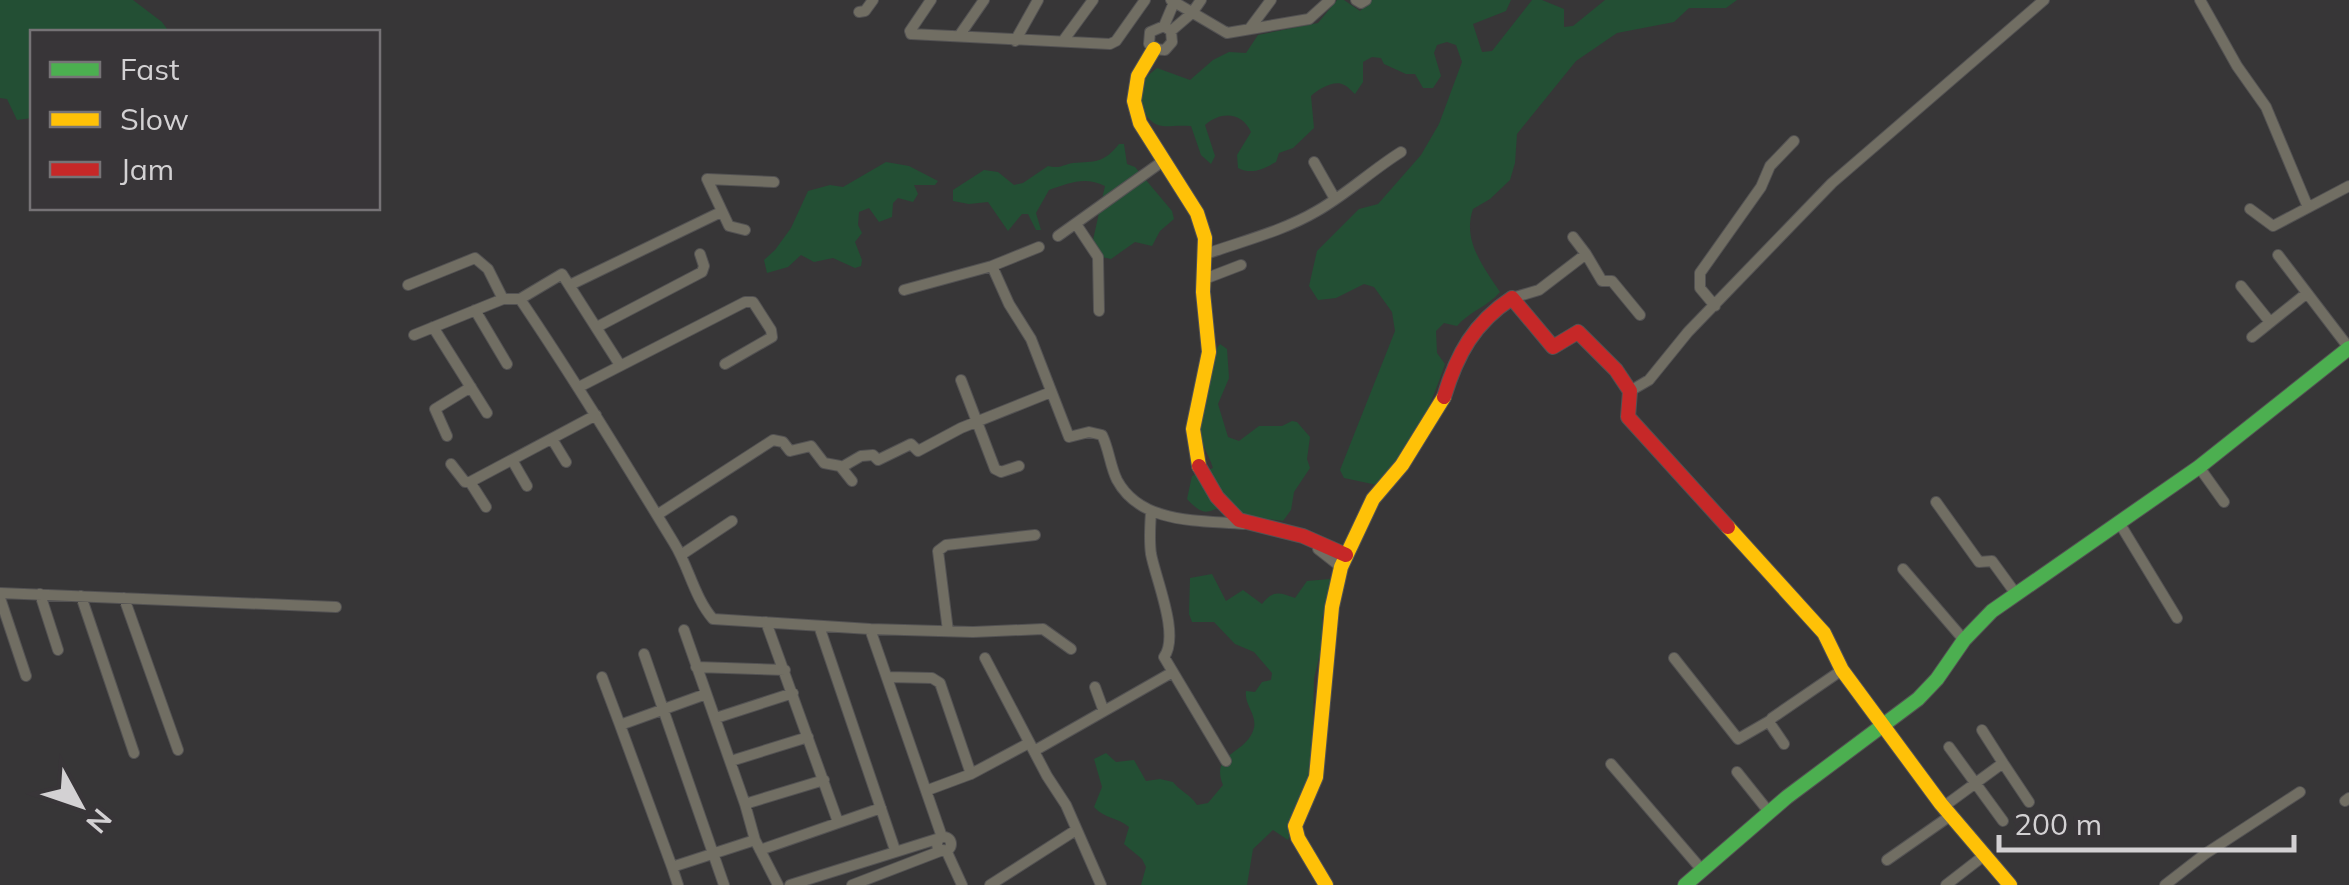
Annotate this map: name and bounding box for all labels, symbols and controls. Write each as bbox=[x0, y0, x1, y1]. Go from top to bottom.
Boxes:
legend bbox=[30, 30, 380, 210]
text: Fast bbox=[120, 50, 180, 88]
text: Slow bbox=[120, 100, 189, 138]
text: Jam bbox=[120, 150, 174, 188]
north arrow bbox=[30, 755, 130, 855]
scale bar bbox=[1999, 790, 2294, 852]
text: N bbox=[79, 802, 120, 841]
text: 200 m bbox=[2014, 805, 2102, 843]

